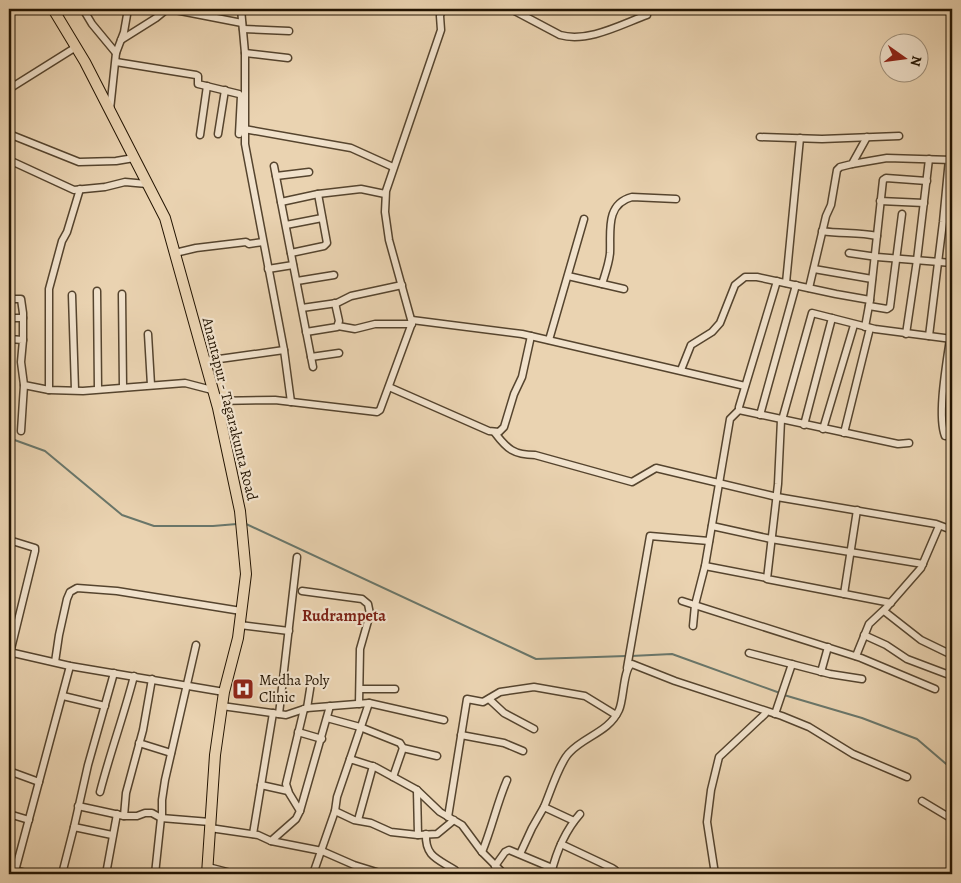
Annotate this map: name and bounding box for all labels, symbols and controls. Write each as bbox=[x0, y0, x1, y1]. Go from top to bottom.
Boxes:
north arrow bbox=[878, 32, 928, 82]
text: N bbox=[906, 54, 927, 68]
street label: Anantapur - Tagarakunta Road bbox=[197, 314, 263, 503]
district label: Rudrampeta bbox=[302, 605, 386, 627]
place label: Medha Poly Clinic bbox=[259, 670, 330, 707]
hospital icon: Medha Poly Clinic bbox=[231, 677, 255, 701]

